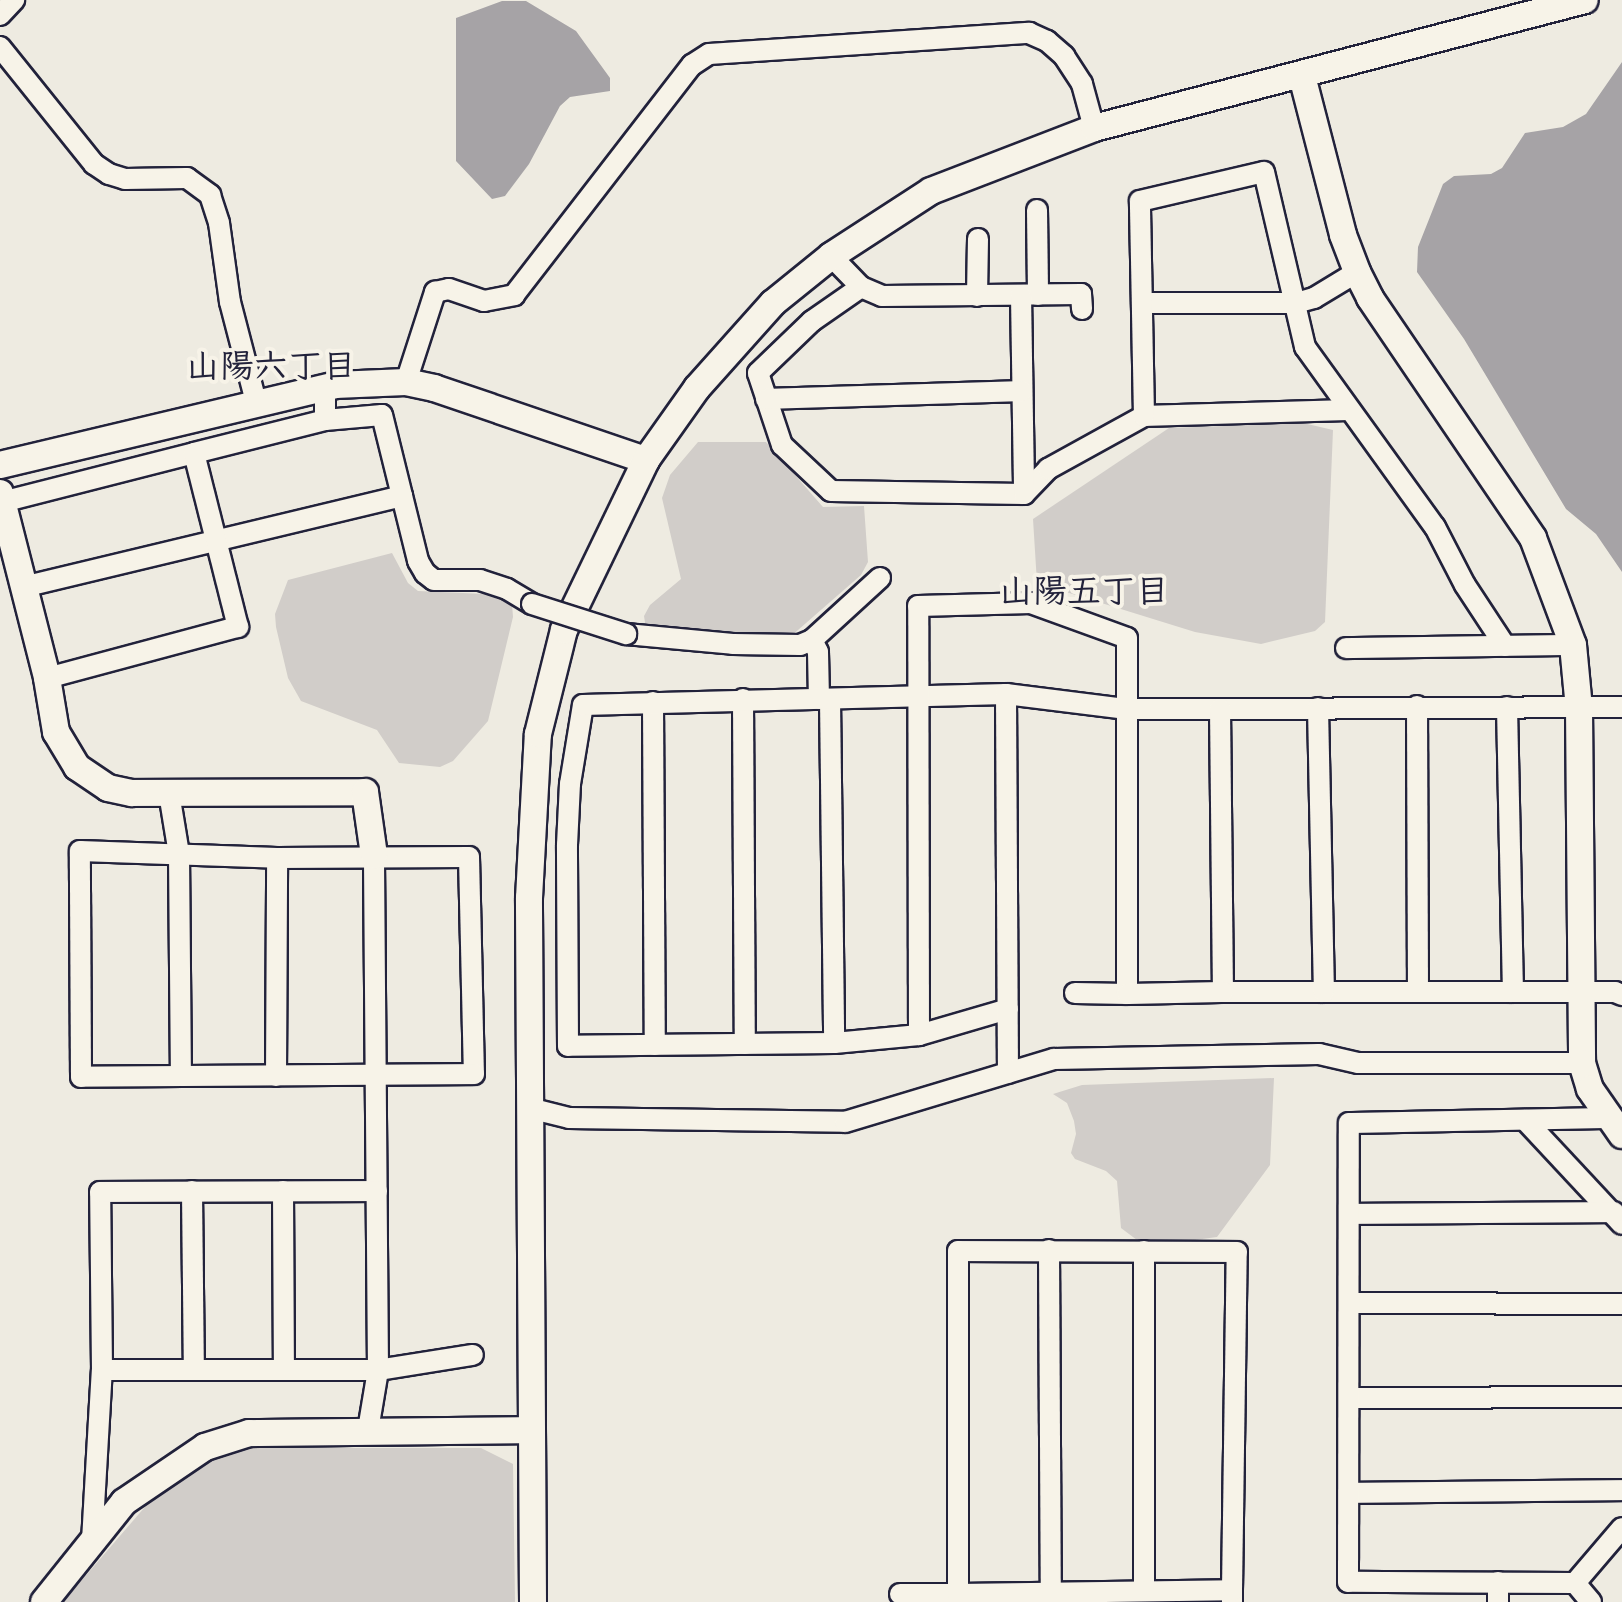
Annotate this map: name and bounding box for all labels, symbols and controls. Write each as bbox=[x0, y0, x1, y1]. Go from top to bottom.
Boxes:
district label: 山陽六丁目 bbox=[186, 350, 356, 390]
district label: 山陽五丁目 bbox=[999, 575, 1169, 615]

